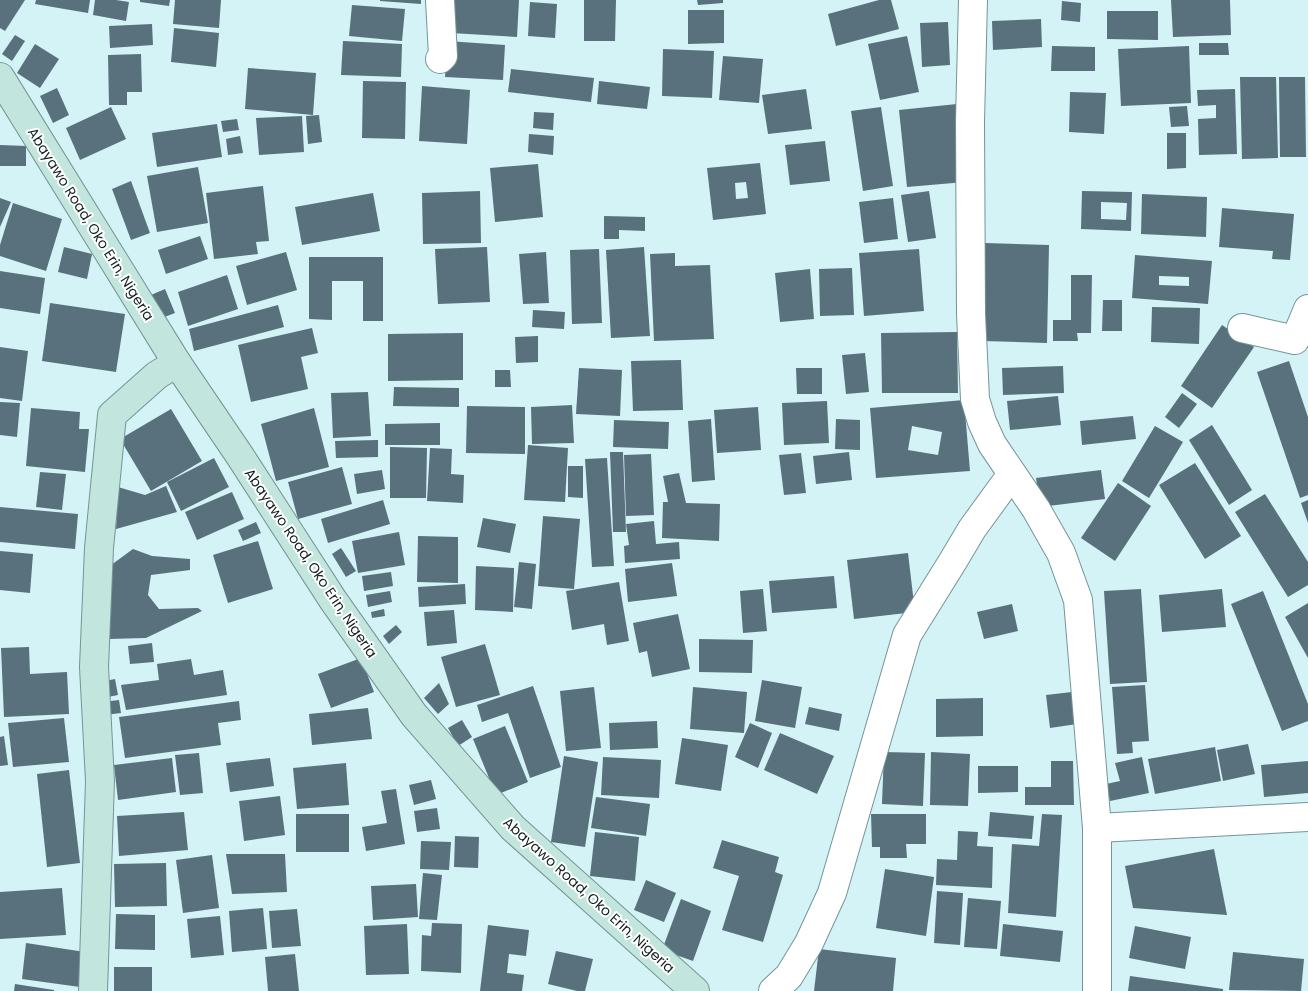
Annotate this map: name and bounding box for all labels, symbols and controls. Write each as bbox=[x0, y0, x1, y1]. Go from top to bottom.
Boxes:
street label: Abayawo Road, Oko Erin, Nigeria bbox=[23, 123, 159, 325]
street label: Abayawo Road, Oko Erin, Nigeria bbox=[240, 464, 382, 662]
street label: Abayawo Road, Oko Erin, Nigeria bbox=[499, 812, 679, 978]

